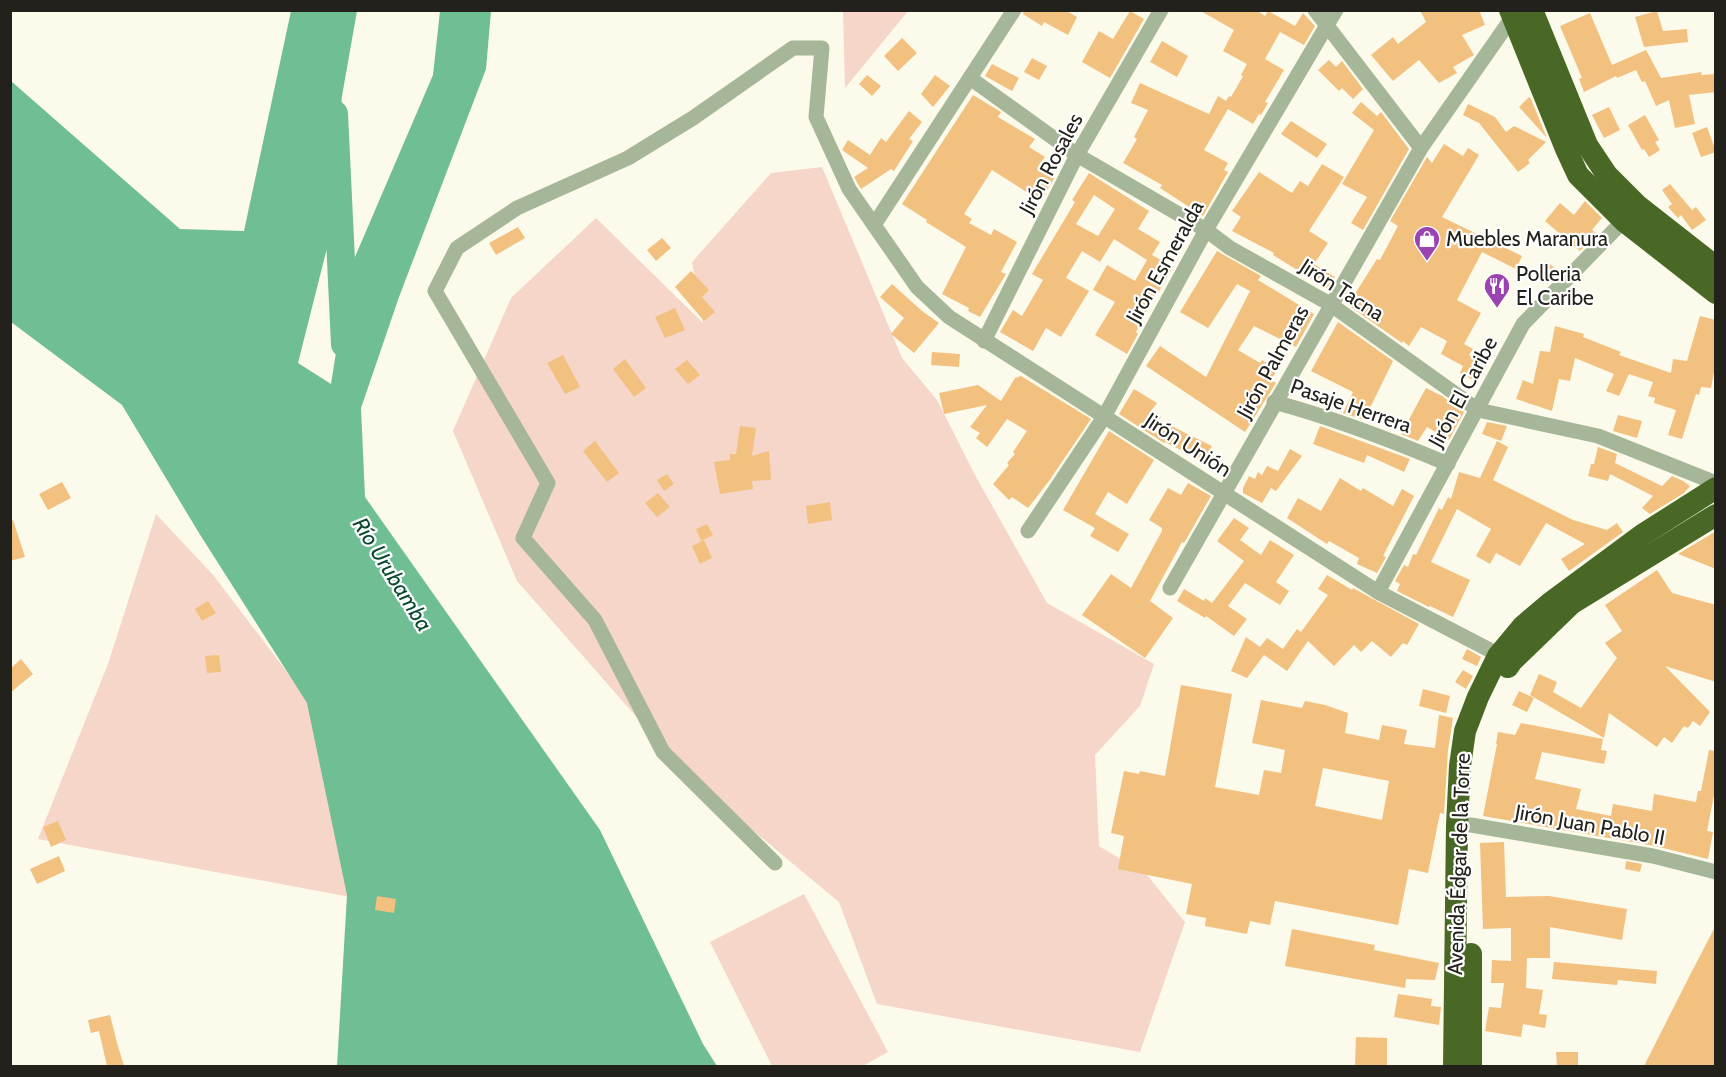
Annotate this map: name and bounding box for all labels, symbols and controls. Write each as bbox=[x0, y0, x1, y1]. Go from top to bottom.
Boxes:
street label: Jirón Rosales bbox=[1013, 109, 1088, 219]
street label: Jirón Esmeralda bbox=[1120, 196, 1209, 328]
shop icon: Muebles Maranura bbox=[1412, 224, 1442, 262]
place label: Muebles Maranura bbox=[1446, 226, 1608, 251]
street label: Jirón Tacna bbox=[1295, 253, 1389, 326]
place label: Polleria El Caribe bbox=[1516, 261, 1594, 310]
restaurant icon: Polleria El Caribe bbox=[1482, 271, 1512, 309]
street label: Jirón Palmeras bbox=[1231, 301, 1314, 423]
street label: Jirón El Caribe bbox=[1422, 332, 1502, 452]
street label: Pasaje Herrera bbox=[1287, 373, 1415, 439]
street label: Jirón Unión bbox=[1139, 407, 1236, 482]
water label: Río Urubamba bbox=[347, 512, 438, 636]
street label: Avenida Édgar de la Torre bbox=[1442, 752, 1475, 976]
street label: Jirón Juan Pablo II bbox=[1512, 799, 1667, 850]

